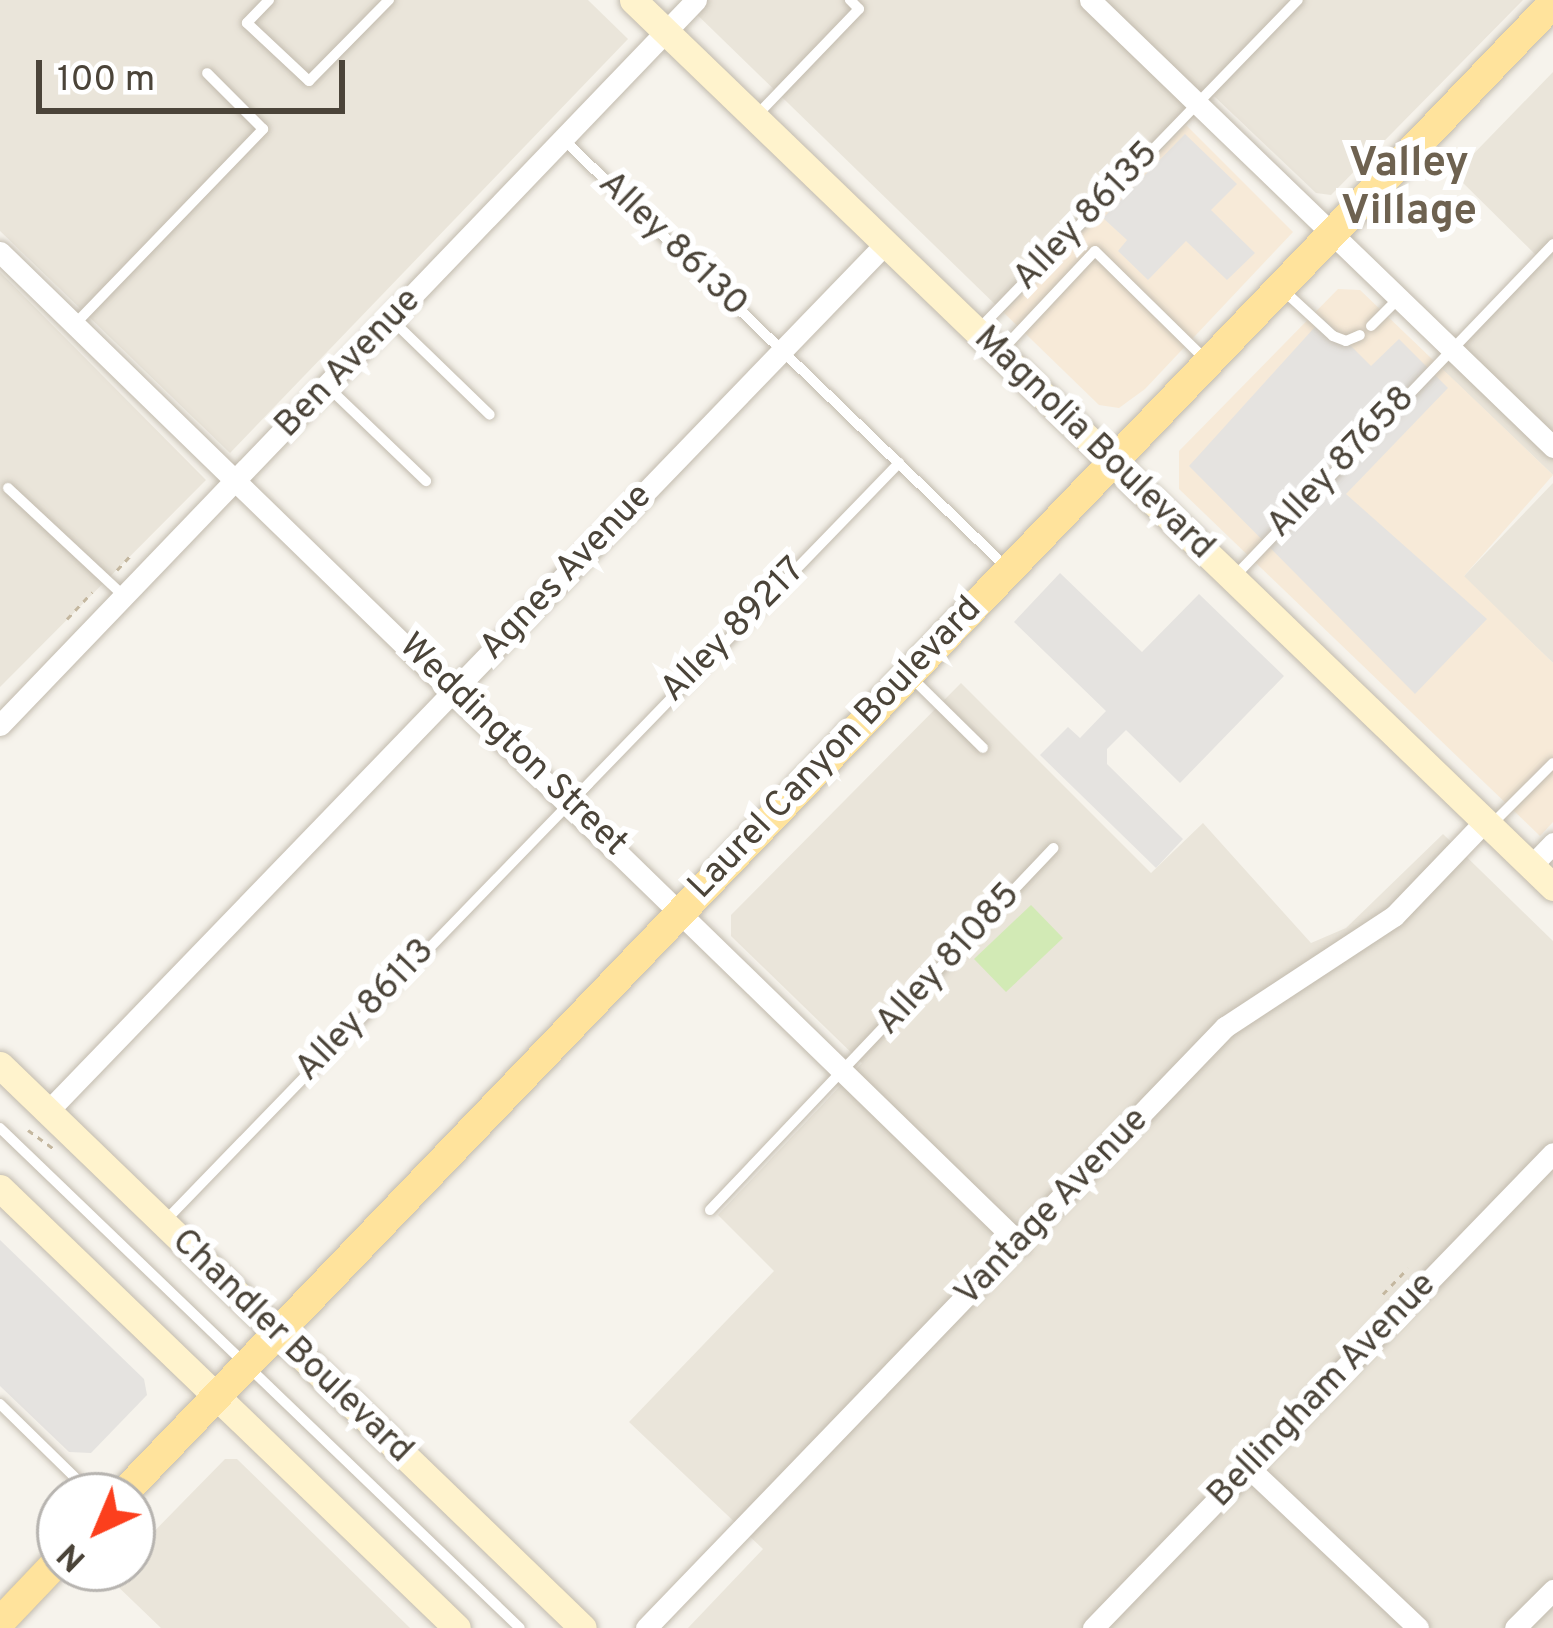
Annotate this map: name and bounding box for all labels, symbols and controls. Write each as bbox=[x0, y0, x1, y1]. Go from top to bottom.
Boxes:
scale bar bbox=[42, 36, 351, 110]
text: 100 m bbox=[57, 58, 155, 104]
street label: Alley 86135 bbox=[1005, 134, 1169, 300]
district label: Valley Village bbox=[1341, 140, 1477, 238]
street label: Alley 86130 bbox=[588, 163, 756, 327]
street label: Ben Avenue bbox=[267, 280, 431, 448]
street label: Magnolia Boulevard bbox=[964, 318, 1222, 570]
street label: Alley 87658 bbox=[1259, 378, 1425, 548]
street label: Agnes Avenue bbox=[472, 475, 662, 671]
street label: Alley 89217 bbox=[653, 550, 815, 712]
street label: Laurel Canyon Boulevard bbox=[680, 589, 992, 909]
street label: Weddington Street bbox=[389, 626, 635, 866]
street label: Alley 81085 bbox=[868, 875, 1030, 1045]
street label: Alley 86113 bbox=[287, 931, 445, 1091]
street label: Vantage Avenue bbox=[947, 1099, 1159, 1317]
street label: Chandler Boulevard bbox=[161, 1221, 421, 1473]
street label: Bellingham Avenue bbox=[1199, 1264, 1447, 1518]
north arrow bbox=[36, 1472, 156, 1592]
text: N bbox=[50, 1532, 96, 1579]

